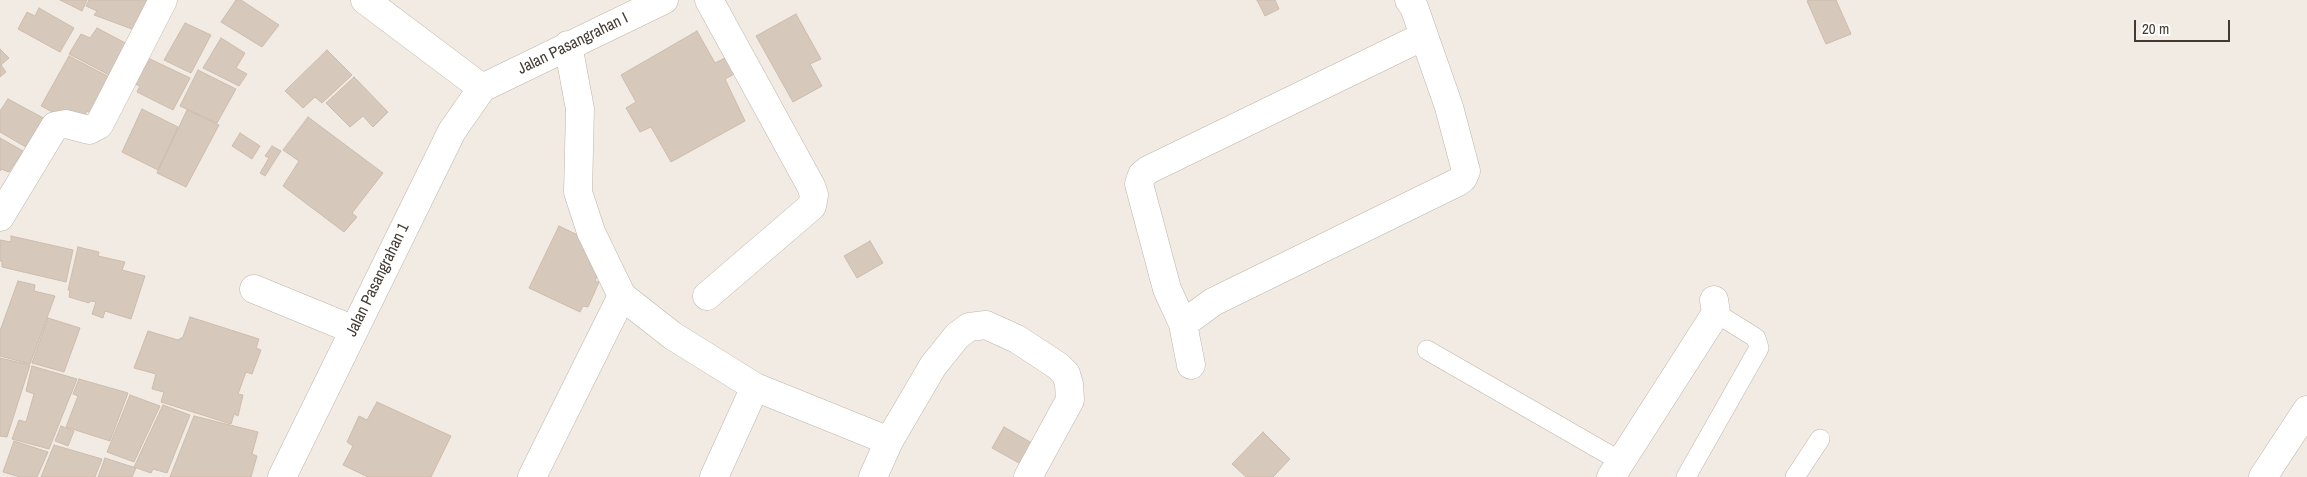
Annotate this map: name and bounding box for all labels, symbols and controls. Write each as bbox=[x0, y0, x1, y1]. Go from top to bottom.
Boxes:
street label: Jalan Pasangrahan I bbox=[515, 9, 631, 79]
scale bar bbox=[2137, 10, 2233, 42]
text: 20 m bbox=[2142, 18, 2169, 39]
street label: Jalan Pasangrahan 1 bbox=[342, 220, 414, 340]

